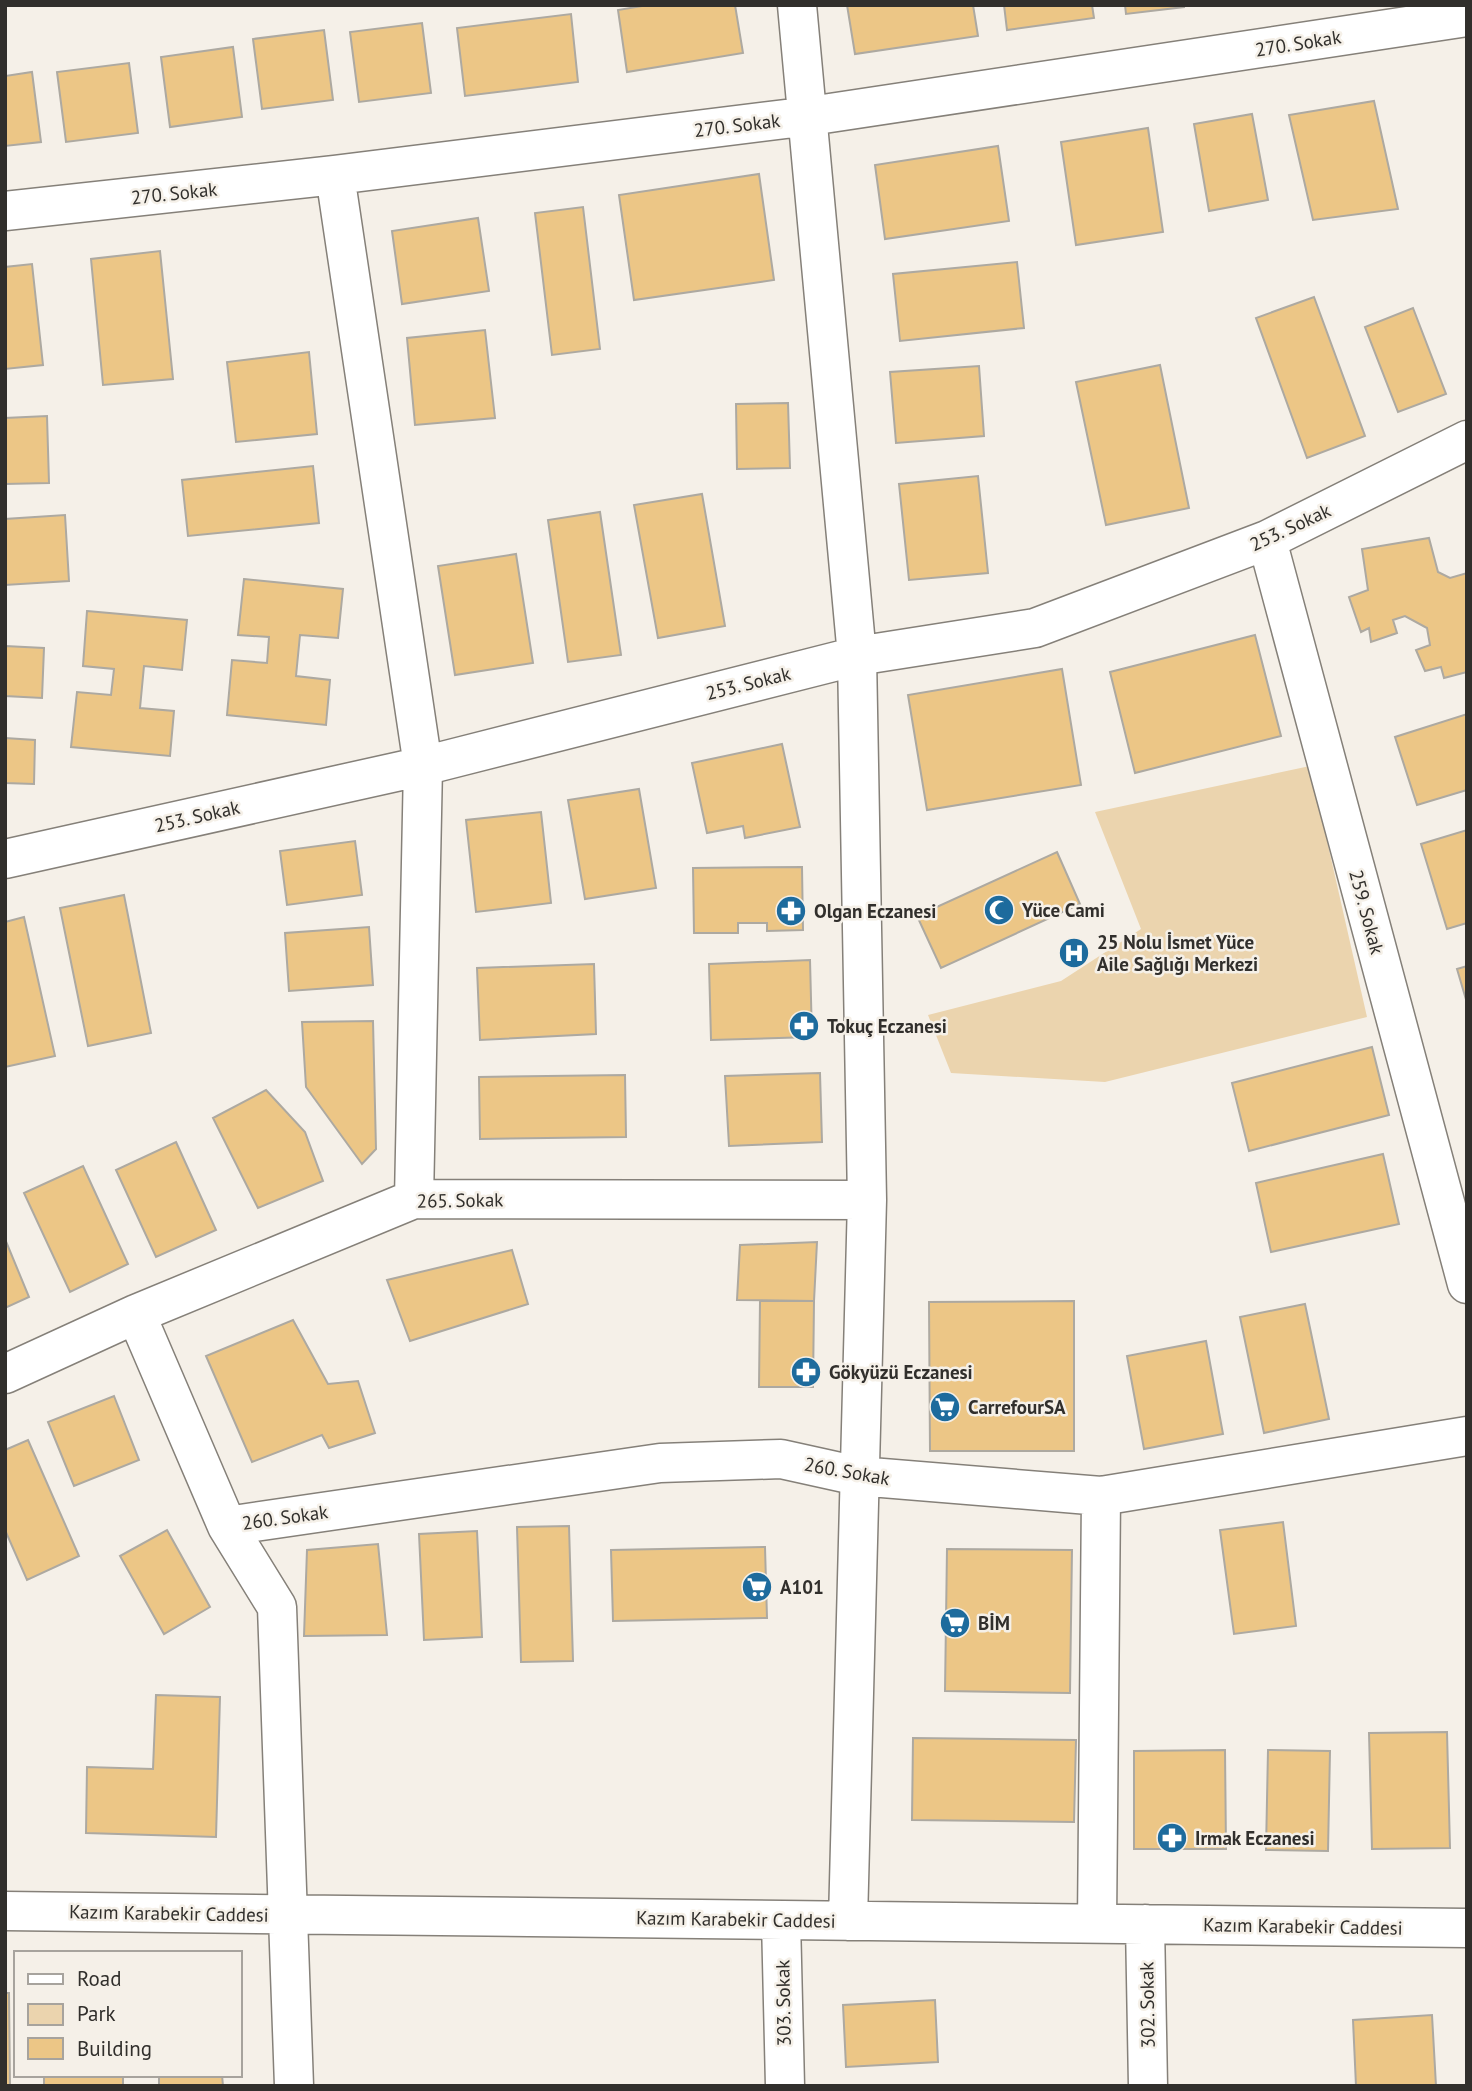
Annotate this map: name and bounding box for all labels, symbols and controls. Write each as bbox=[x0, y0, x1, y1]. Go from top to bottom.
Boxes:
street label: 270. Sokak bbox=[1253, 24, 1343, 62]
street label: 270. Sokak bbox=[693, 108, 781, 142]
street label: 270. Sokak bbox=[130, 177, 218, 209]
street label: 253. Sokak bbox=[1246, 498, 1334, 556]
street label: 253. Sokak bbox=[703, 661, 793, 705]
street label: 253. Sokak bbox=[152, 795, 242, 837]
street label: 259. Sokak bbox=[1344, 867, 1390, 957]
mosque icon: Yüce Cami bbox=[982, 893, 1016, 927]
pharmacy icon: Olgan Eczanesi bbox=[774, 894, 808, 928]
place label: Yüce Cami bbox=[1021, 898, 1105, 922]
place label: Olgan Eczanesi bbox=[814, 899, 936, 923]
place label: 25 Nolu İsmet Yüce Aile Sağlığı Merkezi bbox=[1097, 930, 1258, 976]
hospital icon: 25 Nolu İsmet Yüce Aile Sağlığı Merkezi bbox=[1057, 936, 1091, 970]
pharmacy icon: Tokuç Eczanesi bbox=[787, 1009, 821, 1043]
place label: Tokuç Eczanesi bbox=[827, 1014, 947, 1038]
street label: 265. Sokak bbox=[416, 1187, 504, 1213]
pharmacy icon: Gökyüzü Eczanesi bbox=[789, 1355, 823, 1389]
place label: Gökyüzü Eczanesi bbox=[829, 1360, 973, 1384]
supermarket icon: CarrefourSA bbox=[928, 1390, 962, 1424]
place label: CarrefourSA bbox=[968, 1395, 1066, 1419]
street label: 260. Sokak bbox=[802, 1452, 892, 1490]
street label: 260. Sokak bbox=[240, 1499, 330, 1535]
supermarket icon: A101 bbox=[740, 1570, 774, 1604]
place label: A101 bbox=[780, 1575, 824, 1599]
supermarket icon: BİM bbox=[938, 1606, 972, 1640]
place label: BİM bbox=[978, 1611, 1010, 1635]
pharmacy icon: Irmak Eczanesi bbox=[1155, 1821, 1189, 1855]
place label: Irmak Eczanesi bbox=[1195, 1826, 1315, 1850]
street label: Kazım Karabekir Caddesi bbox=[69, 1899, 269, 1927]
street label: Kazım Karabekir Caddesi bbox=[636, 1905, 836, 1933]
street label: Kazım Karabekir Caddesi bbox=[1203, 1912, 1403, 1940]
legend bbox=[14, 1951, 242, 2077]
street label: 303. Sokak bbox=[770, 1959, 796, 2047]
street label: 302. Sokak bbox=[1134, 1961, 1160, 2049]
text: Road bbox=[77, 1965, 121, 1992]
text: Park bbox=[77, 2000, 116, 2027]
text: Building bbox=[77, 2035, 152, 2062]

